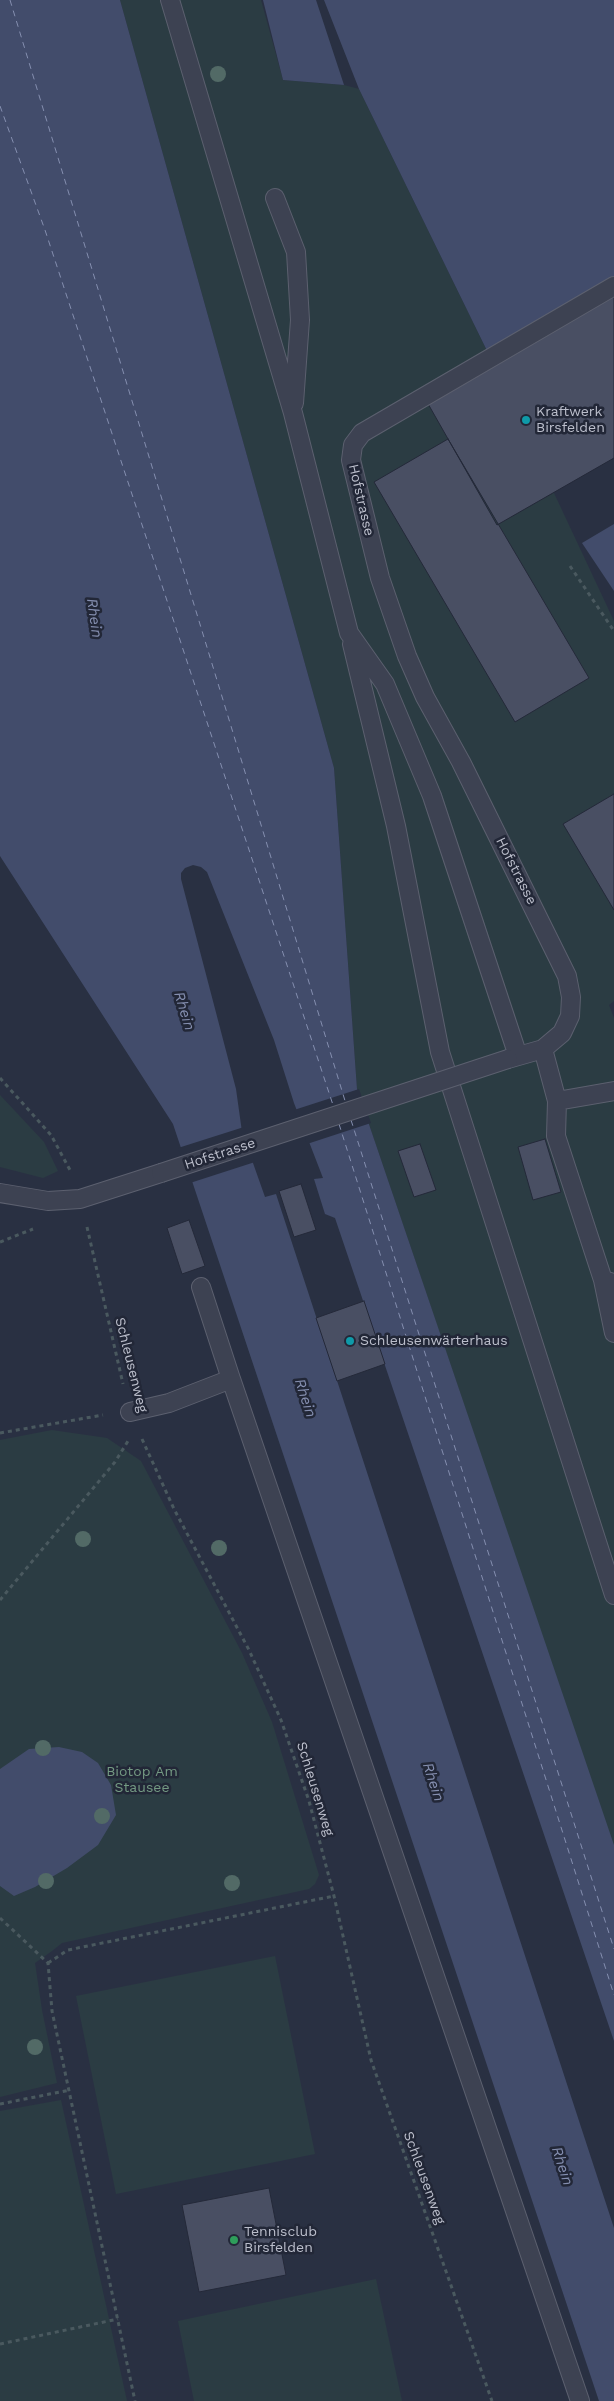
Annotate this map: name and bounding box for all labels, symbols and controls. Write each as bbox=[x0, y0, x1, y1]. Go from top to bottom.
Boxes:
place label: Kraftwerk Birsfelden bbox=[536, 404, 605, 437]
marker: Kraftwerk Birsfelden bbox=[520, 414, 532, 426]
street label: Hofstrasse bbox=[345, 462, 377, 538]
water label: Rhein bbox=[82, 597, 106, 639]
street label: Hofstrasse bbox=[492, 834, 540, 908]
water label: Rhein bbox=[170, 989, 198, 1033]
street label: Hofstrasse bbox=[182, 1135, 258, 1173]
street label: Schleusenweg bbox=[111, 1316, 151, 1414]
place label: Schleusenwärterhaus bbox=[360, 1333, 508, 1349]
marker: Schleusenwärterhaus bbox=[344, 1335, 356, 1347]
water label: Rhein bbox=[290, 1376, 320, 1420]
street label: Schleusenweg bbox=[293, 1740, 337, 1838]
water label: Rhein bbox=[418, 1760, 448, 1804]
park label: Biotop Am Stausee bbox=[106, 1764, 178, 1796]
street label: Schleusenweg bbox=[399, 2129, 449, 2227]
water label: Rhein bbox=[547, 2144, 577, 2188]
place label: Tennisclub Birsfelden bbox=[244, 2224, 317, 2256]
marker: Tennisclub Birsfelden bbox=[228, 2234, 240, 2246]

